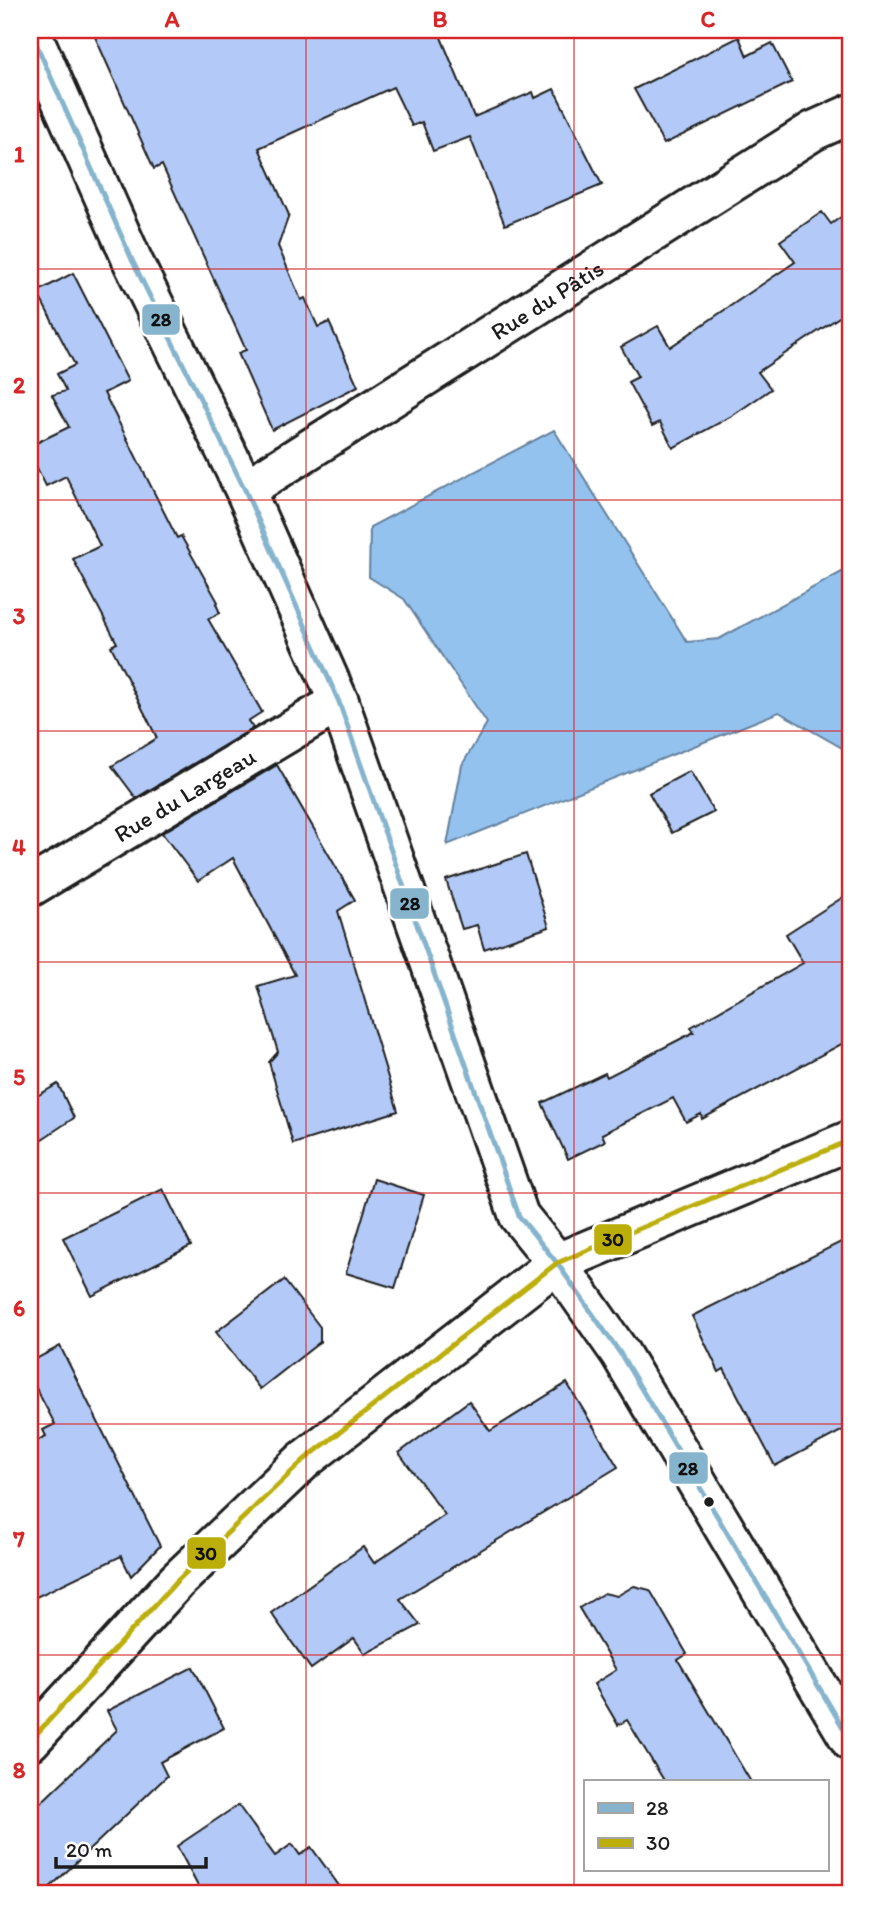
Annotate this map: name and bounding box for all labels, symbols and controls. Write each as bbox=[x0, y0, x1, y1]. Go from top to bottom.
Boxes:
text: A bbox=[164, 5, 180, 33]
text: B bbox=[433, 5, 448, 33]
text: C bbox=[701, 5, 716, 33]
text: 1 bbox=[14, 140, 25, 168]
street label: Rue du Pâtis bbox=[485, 253, 609, 346]
line badge: 28 bbox=[141, 303, 181, 336]
text: 28 bbox=[151, 308, 172, 331]
text: 2 bbox=[13, 371, 26, 399]
text: 3 bbox=[13, 602, 26, 630]
street label: Rue du Largeau bbox=[108, 741, 260, 848]
text: 4 bbox=[12, 833, 26, 861]
line badge: 28 bbox=[389, 887, 430, 920]
text: 28 bbox=[400, 892, 421, 915]
text: 5 bbox=[13, 1063, 25, 1091]
line badge: 30 bbox=[593, 1223, 633, 1256]
text: 30 bbox=[602, 1228, 624, 1251]
text: 6 bbox=[13, 1294, 25, 1322]
line badge: 28 bbox=[668, 1451, 709, 1485]
text: 28 bbox=[678, 1457, 699, 1480]
unlabelled marker bbox=[702, 1495, 716, 1509]
text: 7 bbox=[12, 1525, 25, 1553]
line badge: 30 bbox=[186, 1536, 227, 1570]
text: 30 bbox=[195, 1542, 217, 1565]
text: 8 bbox=[13, 1756, 26, 1784]
legend bbox=[584, 1780, 828, 1871]
text: 28 bbox=[646, 1795, 669, 1820]
scale bar bbox=[56, 1826, 206, 1870]
text: 30 bbox=[646, 1830, 670, 1855]
text: 20 m bbox=[66, 1837, 113, 1862]

